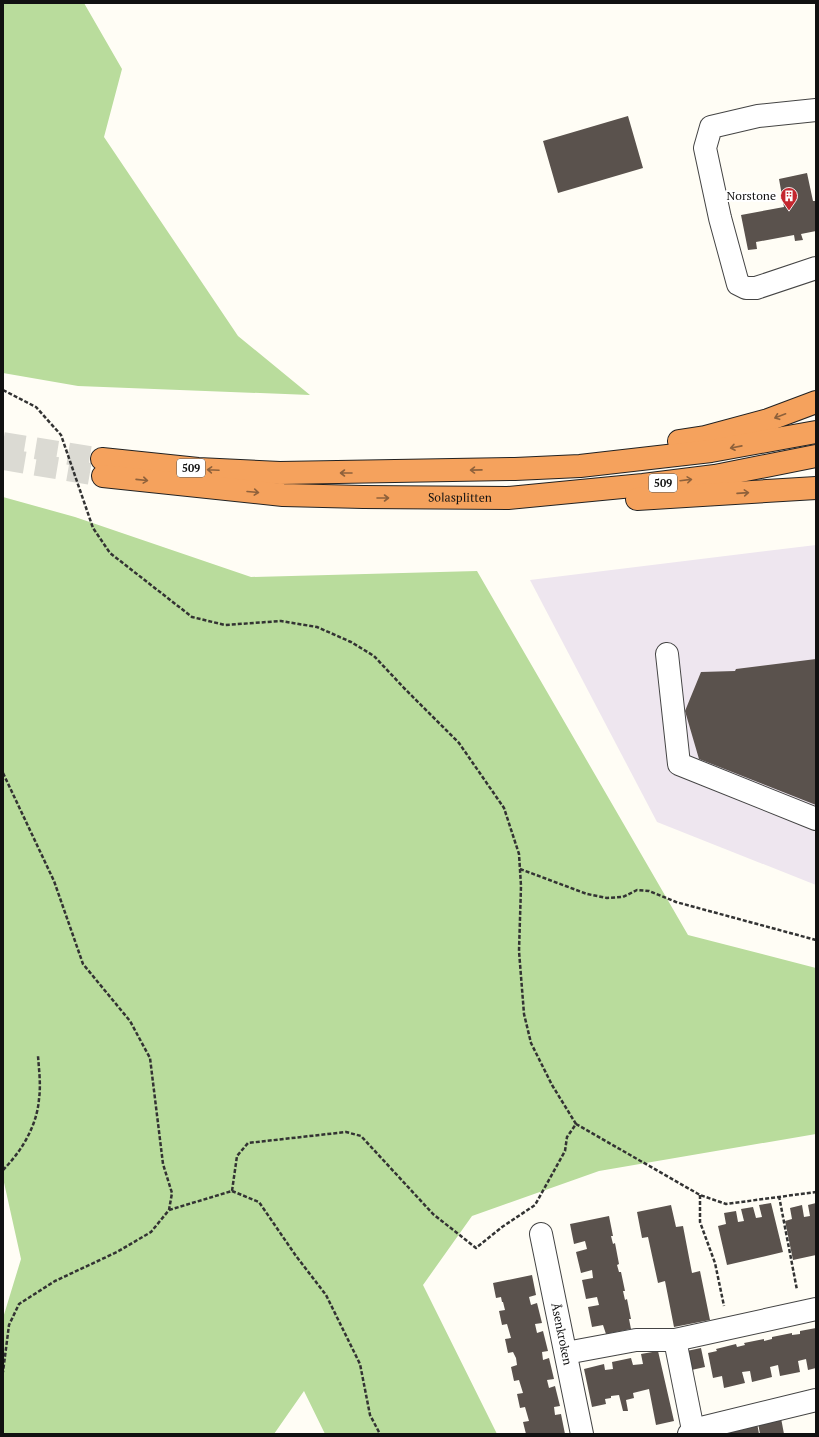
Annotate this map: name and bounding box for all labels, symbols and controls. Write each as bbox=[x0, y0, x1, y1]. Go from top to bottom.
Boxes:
building icon: Norstone bbox=[779, 186, 799, 211]
place label: Norstone bbox=[727, 188, 776, 203]
one-way arrow bbox=[774, 412, 786, 420]
one-way arrow bbox=[730, 443, 743, 451]
road number: 509 bbox=[177, 459, 205, 477]
one-way arrow bbox=[207, 466, 220, 473]
one-way arrow bbox=[470, 466, 483, 474]
one-way arrow bbox=[340, 469, 353, 477]
road number: 509 bbox=[649, 474, 677, 492]
one-way arrow bbox=[135, 476, 148, 484]
one-way arrow bbox=[679, 476, 692, 484]
one-way arrow bbox=[246, 488, 259, 495]
street label: Solasplitten bbox=[428, 489, 492, 505]
one-way arrow bbox=[736, 489, 749, 496]
one-way arrow bbox=[376, 494, 389, 502]
street label: Åsenkroken bbox=[548, 1301, 576, 1366]

